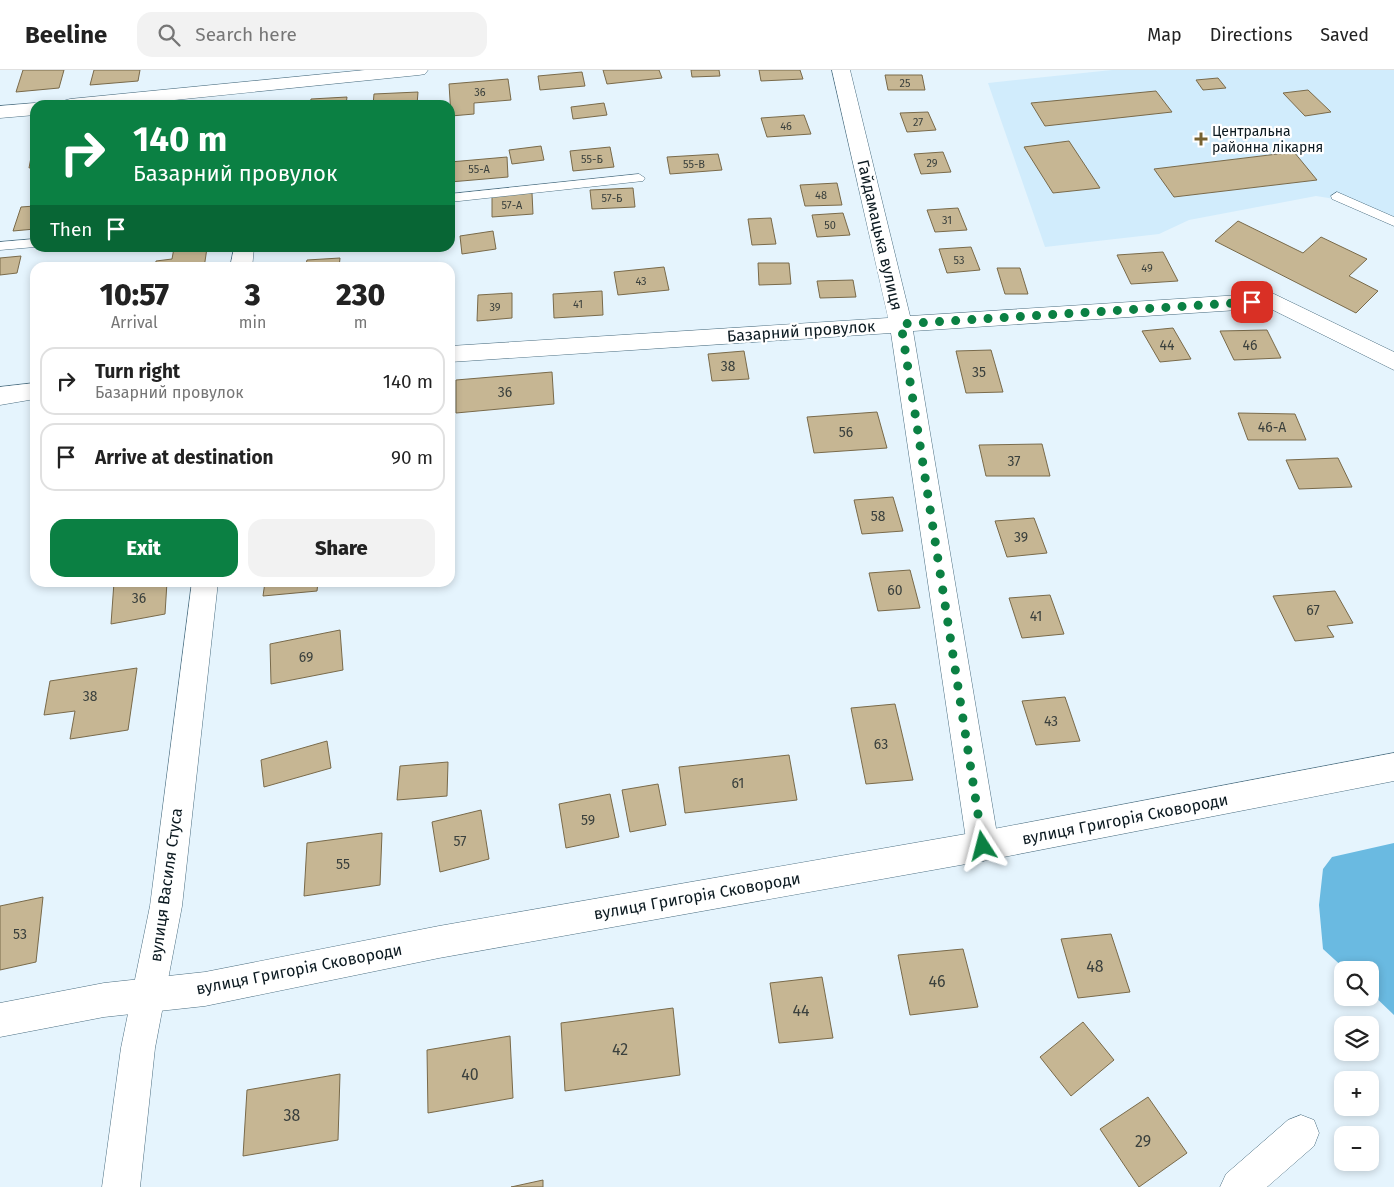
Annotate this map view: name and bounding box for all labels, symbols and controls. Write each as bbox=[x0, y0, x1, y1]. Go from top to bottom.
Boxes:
search box bbox=[137, 12, 487, 57]
text: Beeline bbox=[25, 21, 107, 49]
icon: search bbox=[155, 21, 183, 49]
text: Search here bbox=[195, 23, 297, 46]
text: Map bbox=[1147, 24, 1182, 46]
text: Directions bbox=[1210, 24, 1292, 46]
text: Saved bbox=[1320, 24, 1369, 46]
house number: 25 bbox=[900, 77, 911, 90]
house number: 36 bbox=[474, 86, 486, 99]
house number: 27 bbox=[913, 116, 923, 129]
text: 140 m bbox=[133, 118, 227, 160]
icon: right bbox=[50, 120, 115, 185]
house number: 46 bbox=[780, 120, 792, 133]
place label: Центральна районна лікарня bbox=[1212, 123, 1323, 156]
marker: Центральна районна лікарня bbox=[1194, 132, 1208, 146]
house number: 55-Б bbox=[581, 153, 604, 166]
house number: 29 bbox=[926, 157, 938, 170]
house number: 55-В bbox=[683, 158, 705, 171]
street label: Гайдамацька вулиця bbox=[853, 158, 907, 312]
text: Базарний провулок bbox=[133, 160, 337, 187]
house number: 55-А bbox=[468, 163, 490, 176]
house number: 48 bbox=[815, 189, 827, 202]
house number: 57-Б bbox=[602, 192, 623, 205]
house number: 57-А bbox=[502, 199, 523, 212]
house number: 31 bbox=[942, 214, 952, 227]
icon: arrive bbox=[102, 215, 130, 243]
text: Then bbox=[50, 218, 92, 241]
house number: 50 bbox=[824, 219, 836, 232]
house number: 53 bbox=[954, 254, 964, 267]
house number: 49 bbox=[1141, 262, 1153, 275]
house number: 43 bbox=[635, 275, 647, 288]
text: 10:57 bbox=[100, 277, 169, 313]
text: 3 bbox=[245, 277, 260, 313]
text: 230 bbox=[336, 277, 385, 313]
pin bbox=[1231, 281, 1273, 323]
icon: arrive bbox=[1238, 288, 1266, 316]
house number: 41 bbox=[573, 298, 583, 311]
house number: 39 bbox=[489, 301, 501, 314]
text: Arrival bbox=[111, 313, 158, 332]
text: min bbox=[239, 313, 266, 332]
text: m bbox=[354, 313, 368, 332]
street label: Базарний провулок bbox=[726, 316, 876, 346]
house number: 44 bbox=[1160, 337, 1175, 354]
house number: 46 bbox=[1243, 337, 1257, 354]
house number: 38 bbox=[721, 358, 736, 375]
text: Turn right bbox=[95, 360, 180, 383]
house number: 35 bbox=[972, 364, 986, 381]
icon: right bbox=[52, 367, 80, 395]
text: 140 m bbox=[383, 370, 433, 393]
text: Базарний провулок bbox=[95, 383, 244, 402]
house number: 36 bbox=[498, 384, 512, 401]
house number: 46-А bbox=[1258, 419, 1286, 436]
house number: 56 bbox=[839, 424, 853, 441]
icon: arrive bbox=[52, 443, 80, 471]
text: Arrive at destination bbox=[95, 446, 274, 469]
text: 90 m bbox=[391, 446, 433, 469]
house number: 37 bbox=[1007, 453, 1021, 470]
house number: 58 bbox=[871, 508, 886, 525]
button: Exit bbox=[50, 519, 238, 577]
button: Share bbox=[248, 519, 435, 577]
house number: 39 bbox=[1014, 529, 1028, 546]
house number: 60 bbox=[887, 582, 903, 599]
house number: 36 bbox=[132, 590, 146, 607]
house number: 67 bbox=[1306, 602, 1320, 619]
house number: 41 bbox=[1030, 608, 1042, 625]
house number: 69 bbox=[299, 649, 313, 666]
house number: 38 bbox=[83, 688, 98, 705]
house number: 43 bbox=[1044, 713, 1058, 730]
house number: 63 bbox=[874, 736, 888, 753]
house number: 61 bbox=[732, 775, 744, 792]
street label: вулиця Григорія Сковороди bbox=[1020, 790, 1230, 848]
street label: вулиця Василя Стуса bbox=[146, 807, 186, 963]
house number: 59 bbox=[581, 812, 595, 829]
position arrow bbox=[956, 819, 1008, 871]
house number: 57 bbox=[454, 833, 466, 850]
house number: 55 bbox=[336, 856, 350, 873]
street label: вулиця Григорія Сковороди bbox=[592, 868, 802, 924]
house number: 53 bbox=[13, 926, 27, 943]
street label: вулиця Григорія Сковороди bbox=[194, 940, 404, 998]
house number: 48 bbox=[1086, 957, 1104, 976]
map controls bbox=[1334, 961, 1379, 1171]
button: search bbox=[1334, 961, 1379, 1006]
house number: 46 bbox=[928, 972, 946, 991]
house number: 44 bbox=[792, 1001, 810, 1020]
button: layers bbox=[1334, 1016, 1379, 1061]
house number: 42 bbox=[612, 1040, 628, 1059]
house number: 40 bbox=[461, 1065, 479, 1084]
button: + bbox=[1334, 1071, 1379, 1116]
house number: 38 bbox=[284, 1106, 301, 1125]
button: − bbox=[1334, 1126, 1379, 1171]
house number: 29 bbox=[1135, 1132, 1151, 1151]

